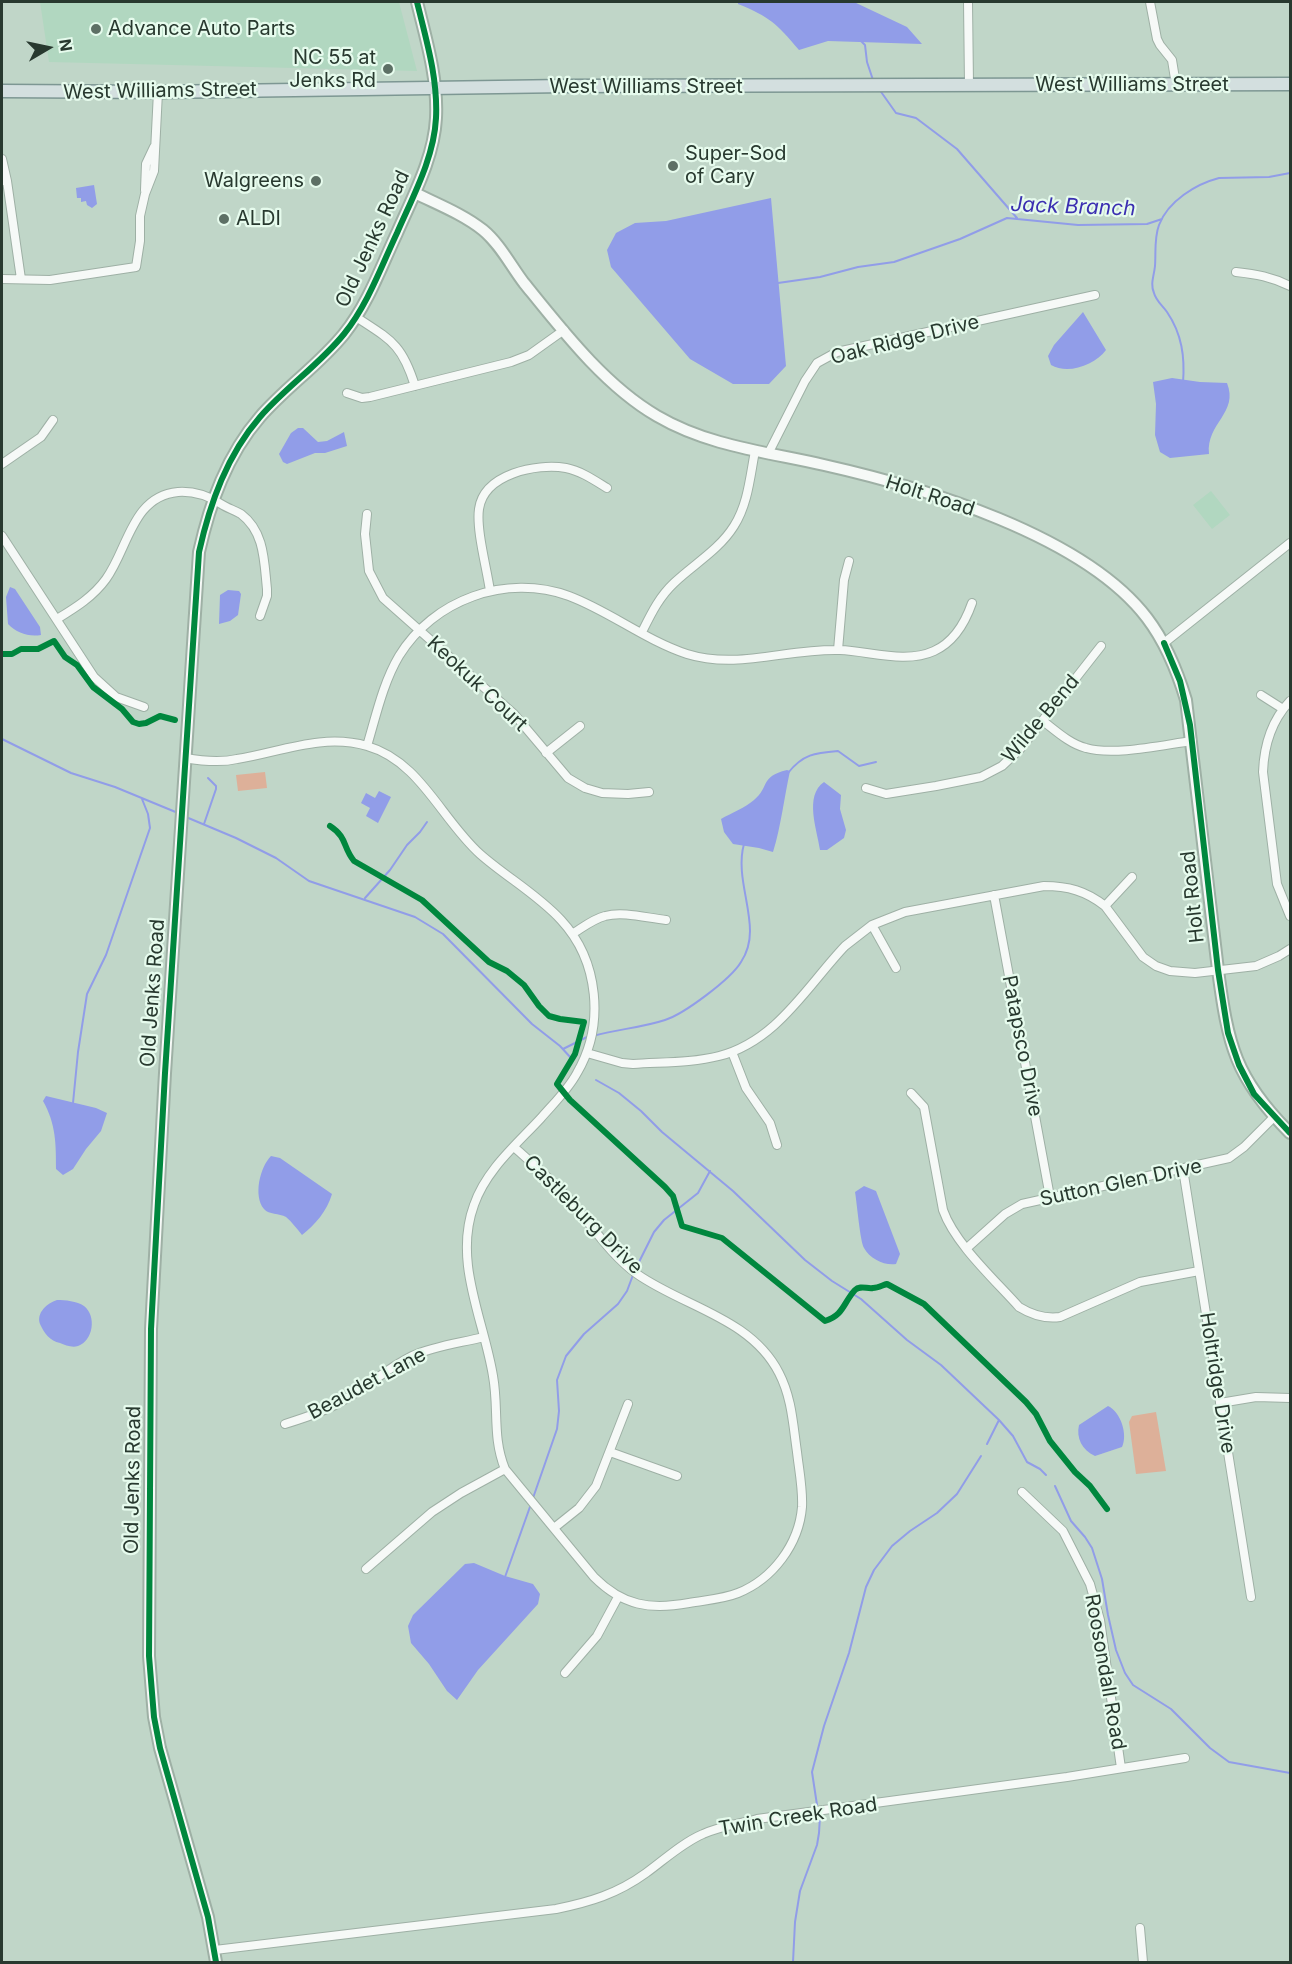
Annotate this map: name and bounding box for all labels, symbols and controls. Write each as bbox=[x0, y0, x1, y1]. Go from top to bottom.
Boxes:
place label: Advance Auto Parts bbox=[108, 17, 295, 41]
north arrow bbox=[18, 18, 78, 78]
marker: Advance Auto Parts bbox=[89, 22, 103, 36]
text: N bbox=[55, 38, 77, 53]
place label: NC 55 at Jenks Rd bbox=[289, 46, 376, 93]
marker: NC 55 at Jenks Rd bbox=[381, 62, 395, 76]
street label: West Williams Street bbox=[1035, 73, 1229, 97]
street label: West Williams Street bbox=[549, 75, 743, 99]
street label: West Williams Street bbox=[63, 77, 257, 105]
place label: Super-Sod of Cary bbox=[685, 142, 787, 189]
marker: Super-Sod of Cary bbox=[666, 159, 680, 173]
street label: Old Jenks Road bbox=[331, 167, 415, 311]
place label: Walgreens bbox=[204, 169, 304, 193]
marker: Walgreens bbox=[309, 174, 323, 188]
water label: Jack Branch bbox=[1010, 192, 1136, 222]
place label: ALDI bbox=[236, 207, 281, 231]
marker: ALDI bbox=[217, 212, 231, 226]
street label: Oak Ridge Drive bbox=[828, 310, 982, 370]
street label: Holt Road bbox=[882, 470, 978, 522]
street label: Keokuk Court bbox=[422, 631, 532, 737]
street label: Wilde Bend bbox=[997, 670, 1085, 768]
street label: Holt Road bbox=[1176, 850, 1210, 944]
street label: Old Jenks Road bbox=[136, 918, 170, 1068]
street label: Patapsco Drive bbox=[997, 973, 1047, 1119]
street label: Castleburg Drive bbox=[519, 1151, 647, 1279]
street label: Sutton Glen Drive bbox=[1038, 1154, 1204, 1212]
street label: Holtridge Drive bbox=[1194, 1311, 1240, 1455]
street label: Beaudet Lane bbox=[304, 1343, 430, 1425]
street label: Old Jenks Road bbox=[120, 1406, 146, 1554]
street label: Roosondall Road bbox=[1079, 1592, 1131, 1752]
street label: Twin Creek Road bbox=[717, 1793, 879, 1841]

